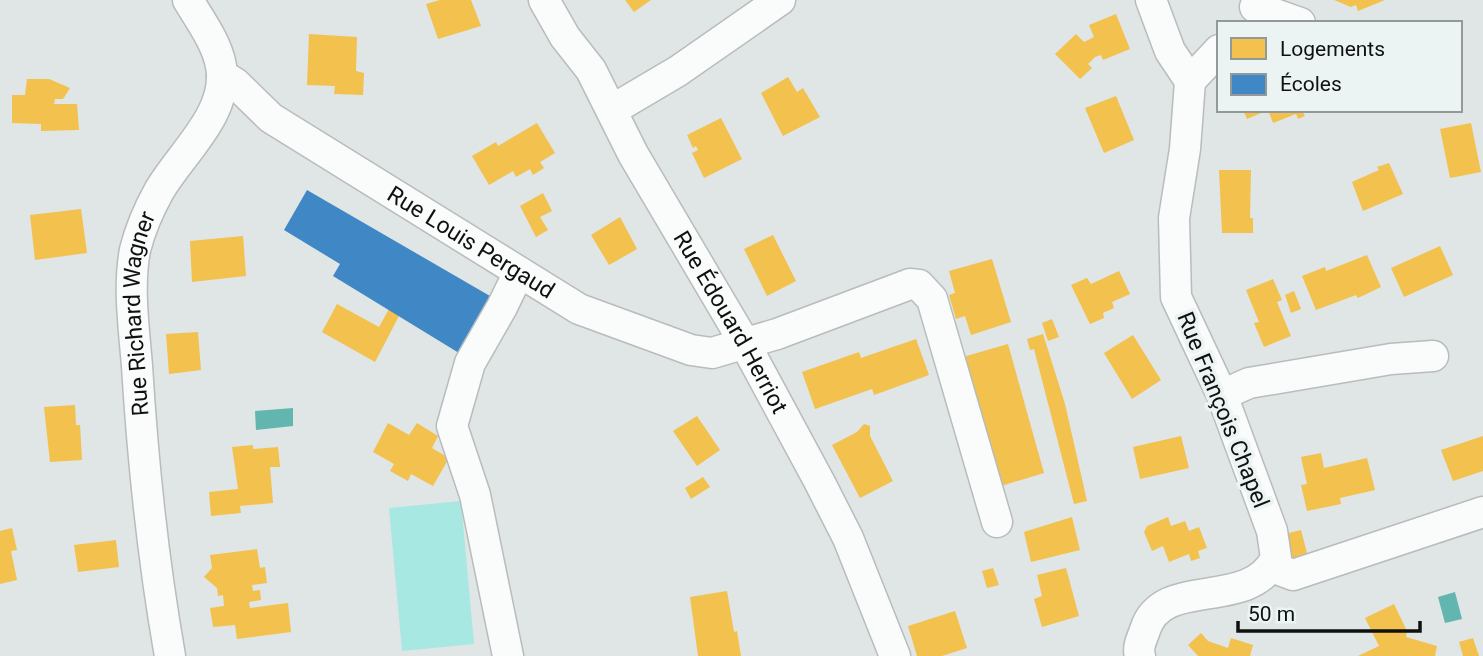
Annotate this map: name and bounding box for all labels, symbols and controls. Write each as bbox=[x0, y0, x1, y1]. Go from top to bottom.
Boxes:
legend bbox=[1217, 21, 1462, 112]
text: Logements bbox=[1280, 37, 1385, 61]
text: Écoles bbox=[1280, 72, 1342, 96]
street label: Rue Louis Pergaud bbox=[383, 180, 560, 304]
street label: Rue Richard Wagner bbox=[118, 207, 161, 417]
street label: Rue Édouard Herriot bbox=[668, 226, 793, 418]
street label: Rue François Chapel bbox=[1171, 308, 1275, 512]
scale bar bbox=[1238, 590, 1420, 634]
text: 50 m bbox=[1248, 602, 1295, 626]

